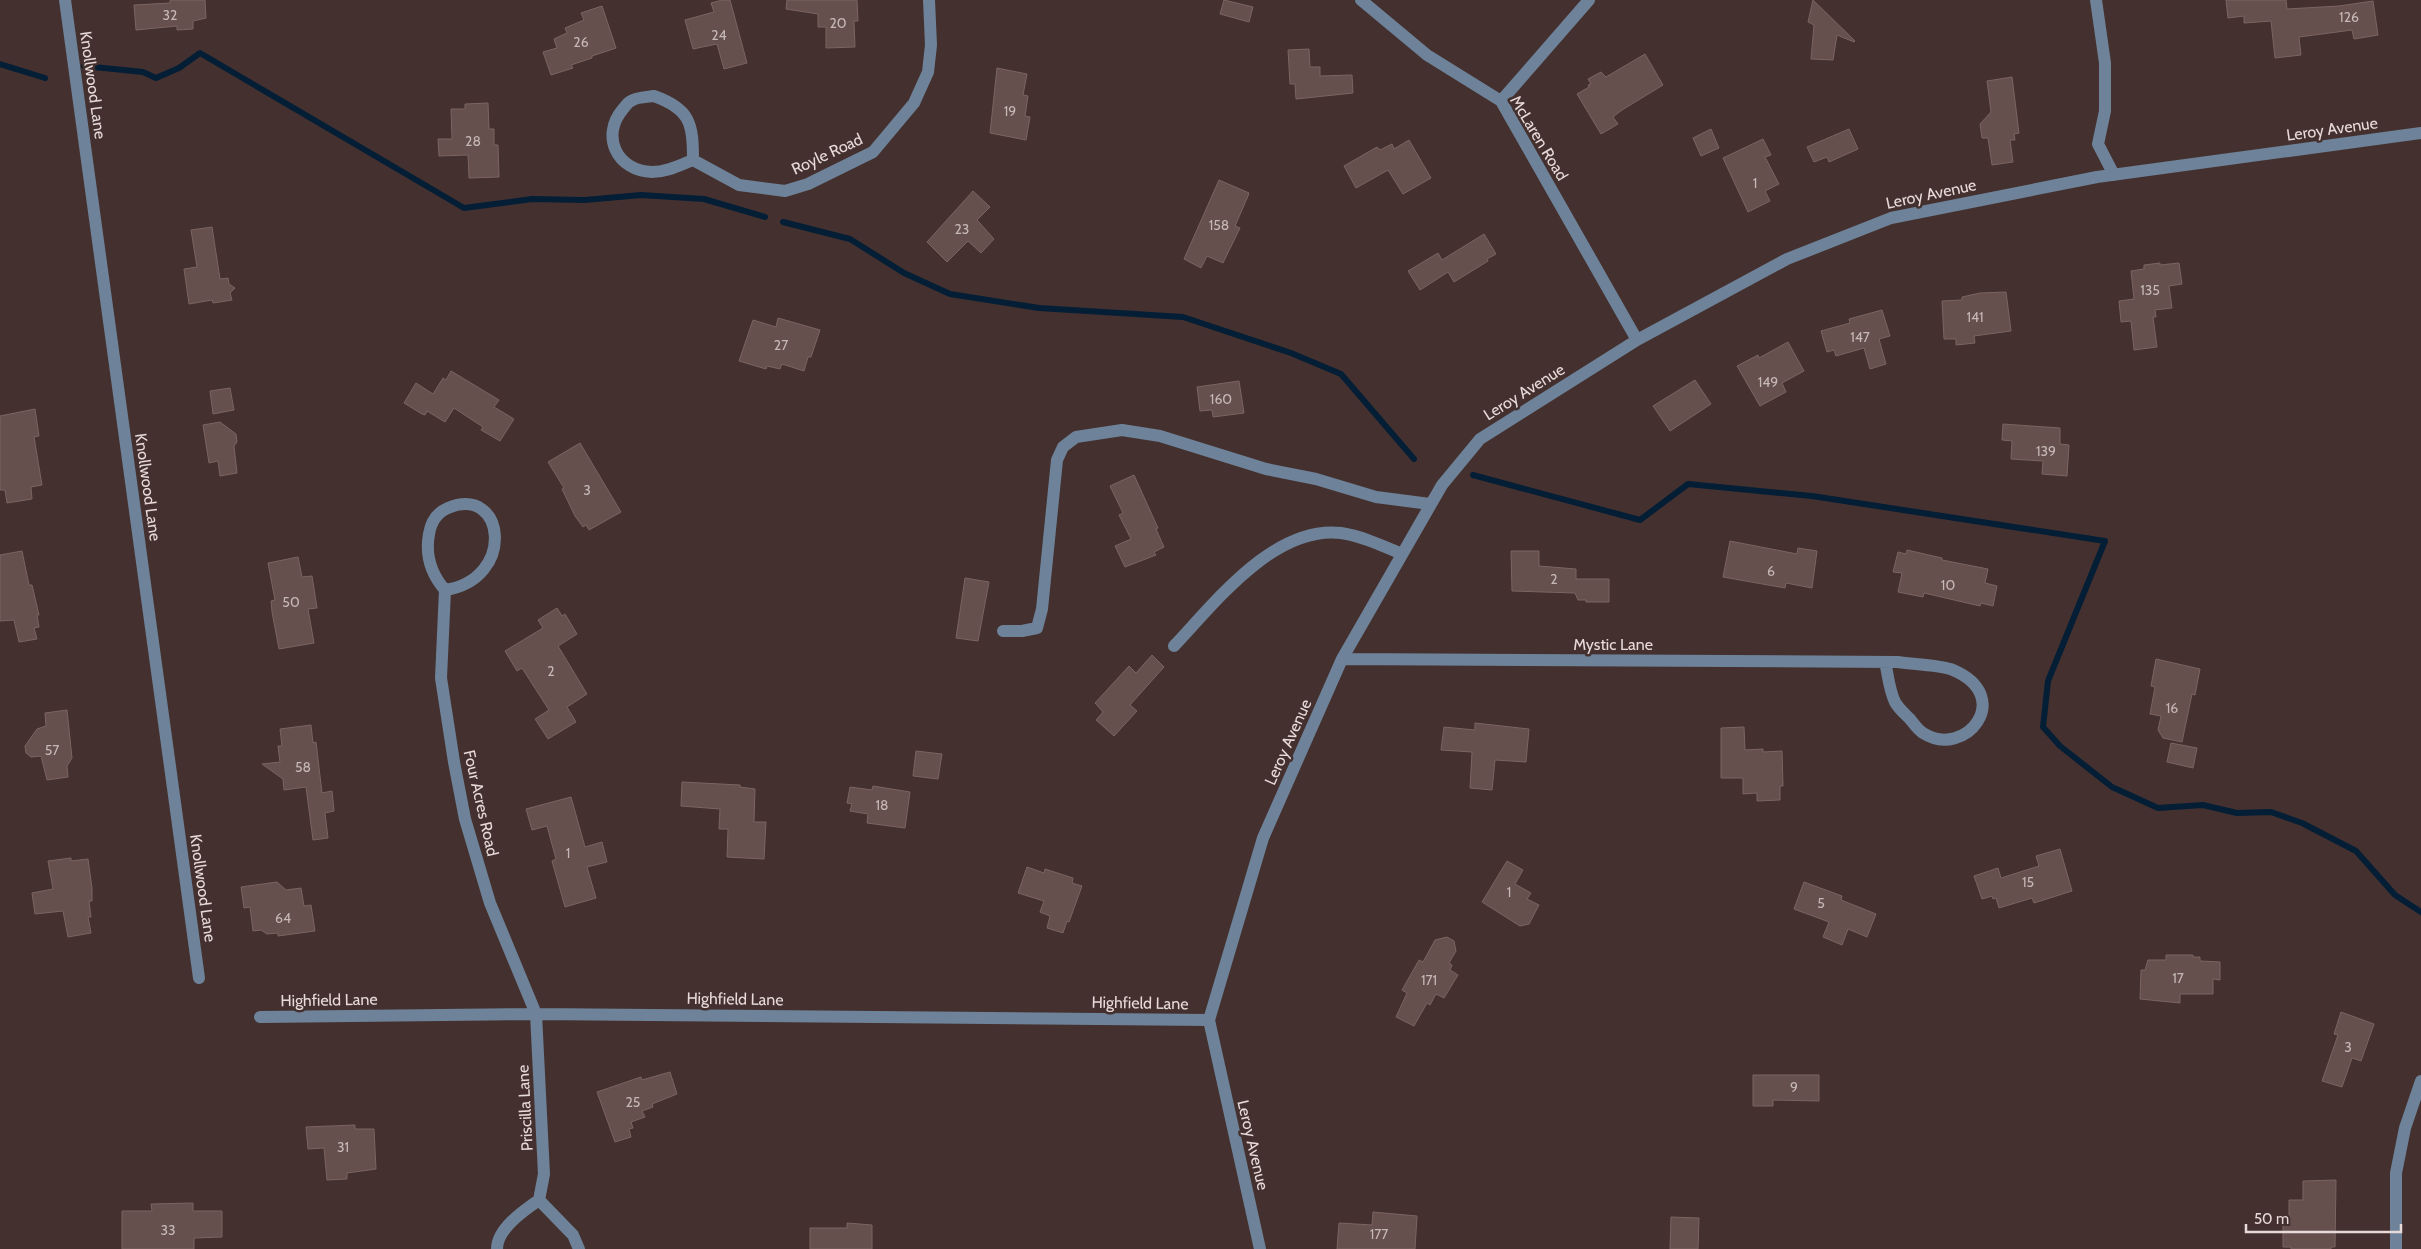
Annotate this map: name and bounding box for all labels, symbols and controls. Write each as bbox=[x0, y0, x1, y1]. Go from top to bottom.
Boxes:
house number: 32 bbox=[163, 6, 177, 24]
house number: 126 bbox=[2339, 8, 2359, 26]
house number: 20 bbox=[829, 14, 847, 32]
house number: 24 bbox=[711, 26, 727, 44]
street label: Knollwood Lane bbox=[76, 30, 110, 140]
house number: 26 bbox=[573, 33, 589, 51]
street label: McLaren Road bbox=[1506, 92, 1572, 184]
house number: 19 bbox=[1004, 102, 1016, 120]
street label: Leroy Avenue bbox=[2285, 113, 2379, 145]
street label: Royle Road bbox=[788, 129, 866, 179]
house number: 28 bbox=[465, 132, 481, 150]
house number: 1 bbox=[1753, 174, 1757, 192]
street label: Leroy Avenue bbox=[1884, 175, 1978, 213]
house number: 158 bbox=[1209, 216, 1229, 234]
house number: 23 bbox=[955, 220, 969, 238]
house number: 135 bbox=[2140, 281, 2160, 299]
house number: 141 bbox=[1966, 308, 1984, 326]
house number: 147 bbox=[1850, 328, 1870, 346]
house number: 27 bbox=[774, 336, 788, 354]
street label: Leroy Avenue bbox=[1480, 360, 1568, 424]
house number: 149 bbox=[1758, 373, 1778, 391]
house number: 160 bbox=[1210, 390, 1232, 408]
street label: Knollwood Lane bbox=[131, 432, 165, 542]
house number: 139 bbox=[2036, 442, 2056, 460]
house number: 3 bbox=[583, 481, 591, 499]
house number: 6 bbox=[1767, 562, 1775, 580]
house number: 2 bbox=[1550, 570, 1558, 588]
house number: 10 bbox=[1941, 576, 1955, 594]
house number: 50 bbox=[282, 593, 300, 611]
street label: Mystic Lane bbox=[1573, 635, 1653, 654]
house number: 2 bbox=[547, 662, 555, 680]
street label: Leroy Avenue bbox=[1261, 696, 1315, 788]
house number: 16 bbox=[2166, 699, 2178, 717]
house number: 57 bbox=[45, 741, 59, 759]
street label: Four Acres Road bbox=[460, 748, 502, 858]
house number: 58 bbox=[295, 758, 311, 776]
house number: 18 bbox=[875, 796, 889, 814]
street label: Knollwood Lane bbox=[186, 833, 220, 943]
house number: 1 bbox=[566, 844, 570, 862]
house number: 15 bbox=[2022, 873, 2034, 891]
house number: 1 bbox=[1507, 883, 1511, 901]
house number: 5 bbox=[1817, 894, 1825, 912]
house number: 64 bbox=[275, 909, 291, 927]
house number: 17 bbox=[2172, 969, 2184, 987]
house number: 171 bbox=[1421, 971, 1437, 989]
street label: Highfield Lane bbox=[686, 989, 784, 1009]
street label: Highfield Lane bbox=[280, 990, 378, 1010]
street label: Highfield Lane bbox=[1091, 993, 1189, 1013]
house number: 3 bbox=[2344, 1038, 2352, 1056]
street label: Priscilla Lane bbox=[513, 1064, 537, 1152]
house number: 9 bbox=[1790, 1078, 1798, 1096]
house number: 25 bbox=[626, 1093, 640, 1111]
street label: Leroy Avenue bbox=[1233, 1098, 1273, 1192]
house number: 31 bbox=[337, 1138, 349, 1156]
scale bar bbox=[2246, 1202, 2401, 1234]
text: 50 m bbox=[2254, 1210, 2289, 1228]
house number: 33 bbox=[160, 1221, 176, 1239]
house number: 177 bbox=[1370, 1225, 1388, 1243]

